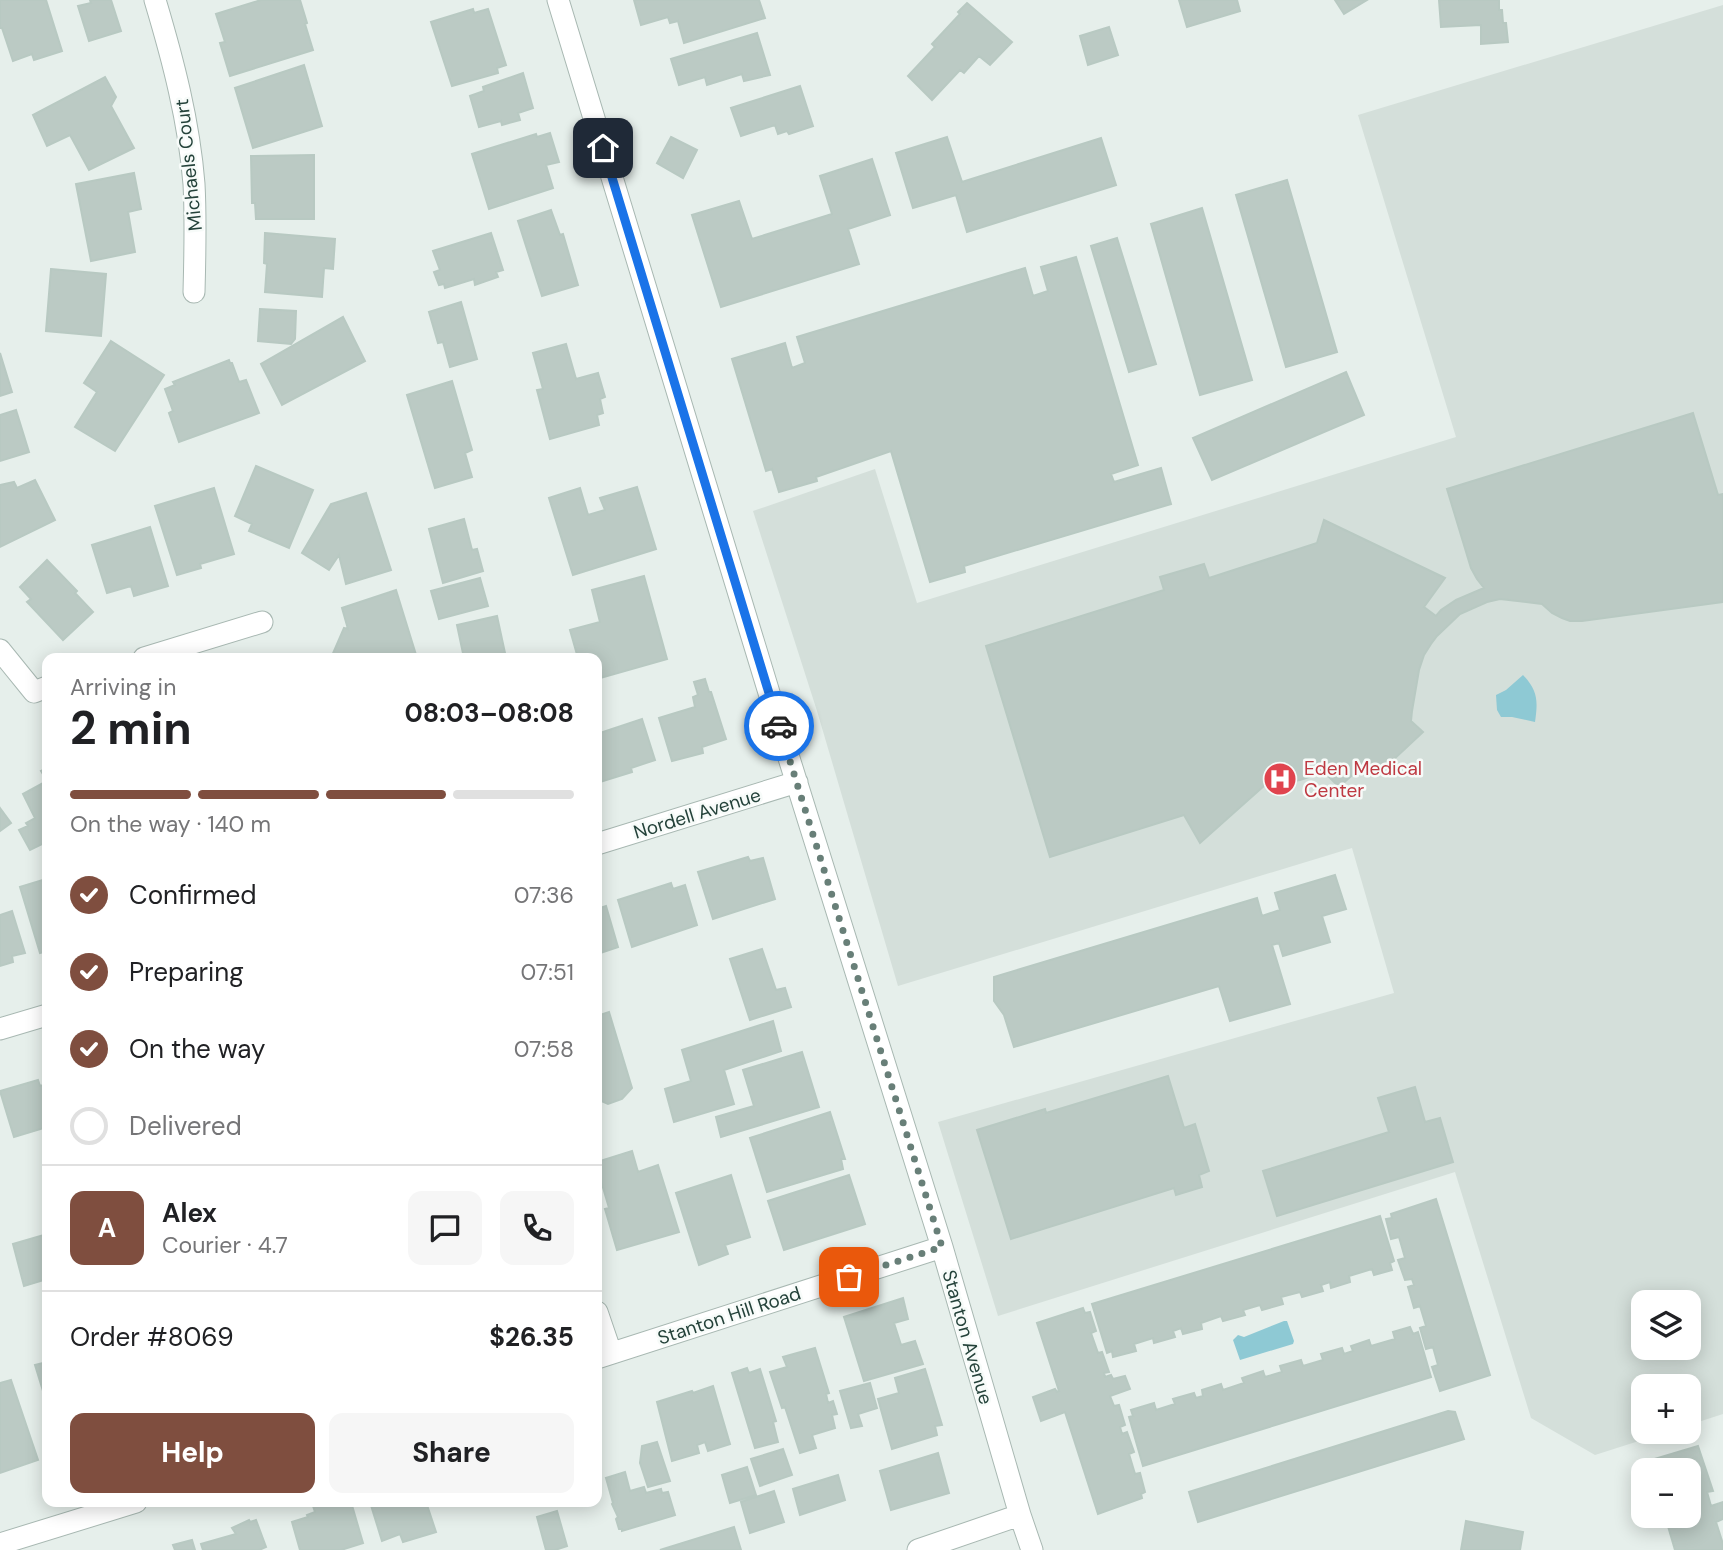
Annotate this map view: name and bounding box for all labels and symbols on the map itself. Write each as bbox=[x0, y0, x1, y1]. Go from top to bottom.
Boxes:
street label: Michaels Court bbox=[169, 98, 208, 232]
pin bbox=[573, 118, 633, 178]
courier bbox=[744, 691, 814, 761]
place label: Eden Medical Center bbox=[1304, 756, 1422, 803]
hospital icon: Eden Medical Center bbox=[1261, 760, 1299, 798]
street label: Nordell Avenue bbox=[630, 782, 764, 845]
pin bbox=[819, 1247, 879, 1307]
street label: Stanton Avenue bbox=[936, 1267, 999, 1407]
street label: Stanton Hill Road bbox=[654, 1281, 804, 1350]

